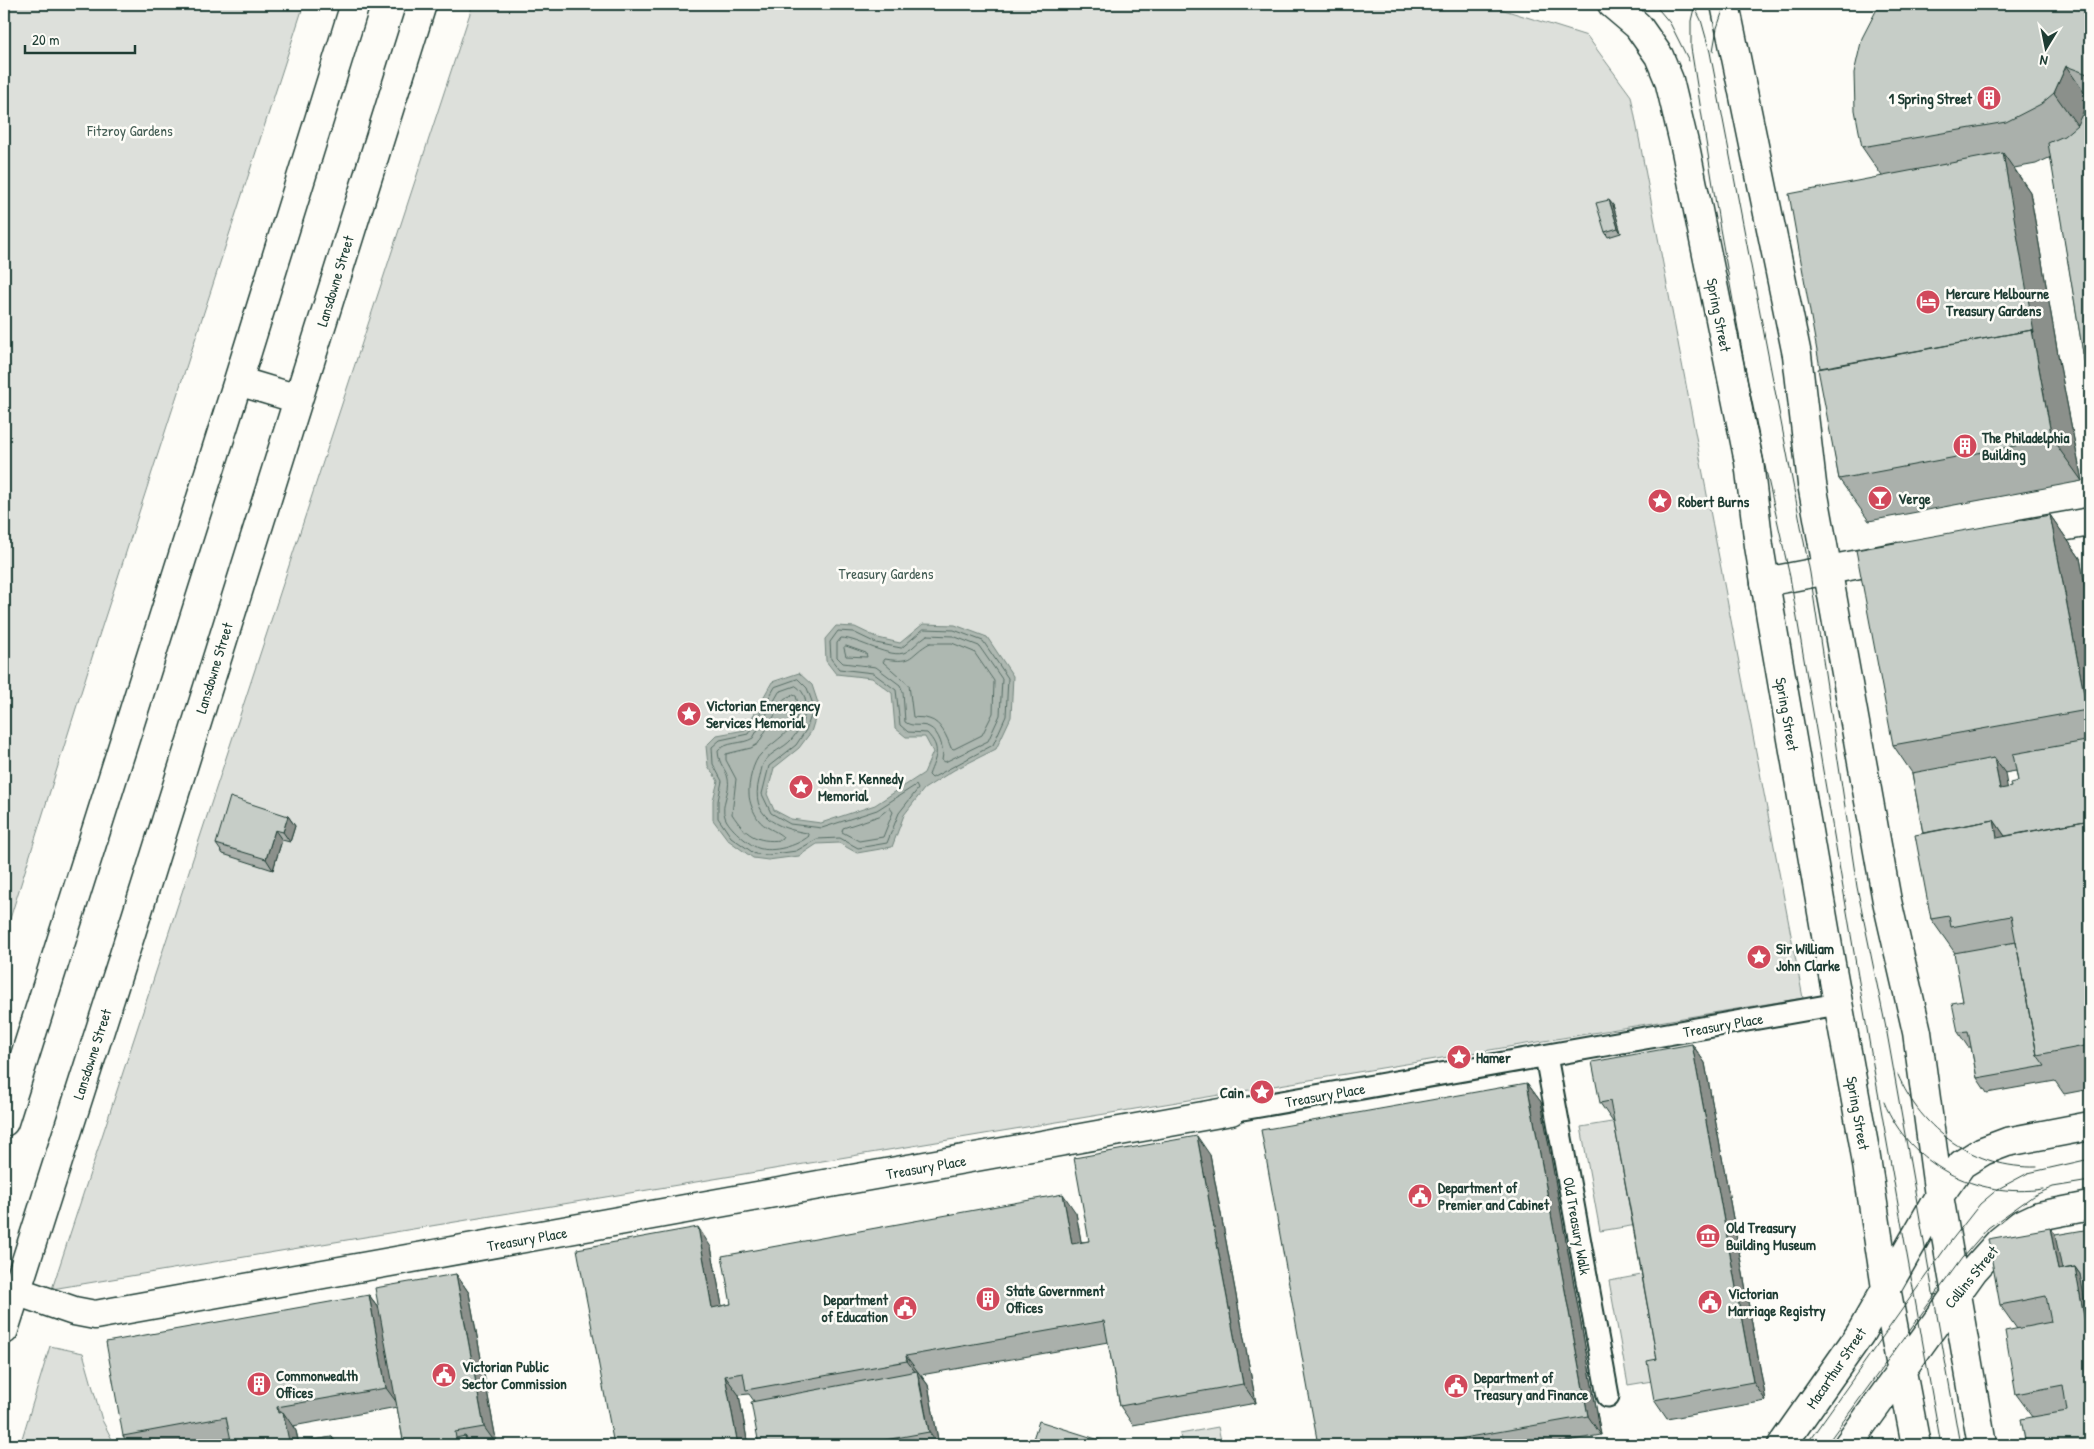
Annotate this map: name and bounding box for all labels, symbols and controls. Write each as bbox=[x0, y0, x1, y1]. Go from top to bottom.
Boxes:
scale bar bbox=[25, 22, 135, 54]
north arrow bbox=[2022, 22, 2072, 72]
text: 20 m bbox=[32, 29, 59, 50]
text: N bbox=[2038, 51, 2049, 71]
building icon: 1 Spring Street bbox=[1976, 85, 2002, 111]
place label: 1 Spring Street bbox=[1889, 88, 1973, 110]
park label: Fitzroy Gardens bbox=[86, 120, 173, 141]
street label: Lansdowne Street bbox=[311, 232, 359, 329]
street label: Spring Street bbox=[1702, 277, 1737, 354]
place label: Mercure Melbourne Treasury Gardens bbox=[1945, 283, 2049, 322]
hotel icon: Mercure Melbourne Treasury Gardens bbox=[1915, 289, 1941, 315]
place label: The Philadelphia Building bbox=[1981, 427, 2069, 466]
building icon: The Philadelphia Building bbox=[1952, 433, 1978, 459]
bar icon: Verge bbox=[1867, 485, 1893, 511]
place icon: Robert Burns bbox=[1647, 488, 1673, 514]
place label: Verge bbox=[1898, 488, 1931, 510]
place label: Robert Burns bbox=[1678, 491, 1750, 512]
park label: Treasury Gardens bbox=[838, 563, 934, 584]
street label: Lansdowne Street bbox=[190, 619, 238, 716]
street label: Spring Street bbox=[1770, 676, 1804, 753]
place label: Victorian Emergency Services Memorial bbox=[706, 695, 821, 733]
place icon: Victorian Emergency Services Memorial bbox=[676, 701, 702, 727]
place label: John F. Kennedy Memorial bbox=[818, 768, 905, 806]
place icon: John F. Kennedy Memorial bbox=[788, 774, 814, 800]
place label: Sir William John Clarke bbox=[1776, 938, 1840, 976]
place icon: Sir William John Clarke bbox=[1746, 944, 1772, 970]
street label: Lansdowne Street bbox=[67, 1005, 117, 1102]
street label: Treasury Place bbox=[1681, 1008, 1765, 1042]
place icon: Hamer bbox=[1446, 1044, 1472, 1070]
place label: Hamer bbox=[1476, 1047, 1511, 1068]
street label: Spring Street bbox=[1841, 1075, 1875, 1152]
street label: Treasury Place bbox=[1283, 1078, 1367, 1112]
place icon: Cain bbox=[1249, 1079, 1275, 1105]
place label: Cain bbox=[1220, 1082, 1244, 1103]
street label: Treasury Place bbox=[884, 1150, 968, 1184]
street label: Old Treasury Walk bbox=[1558, 1175, 1596, 1277]
place label: Department of Premier and Cabinet bbox=[1438, 1177, 1550, 1215]
public building icon: Department of Premier and Cabinet bbox=[1407, 1183, 1433, 1209]
place label: Old Treasury Building Museum bbox=[1726, 1217, 1816, 1256]
street label: Treasury Place bbox=[485, 1222, 569, 1256]
museum icon: Old Treasury Building Museum bbox=[1695, 1223, 1721, 1249]
street label: Collins Street bbox=[1939, 1241, 2003, 1313]
place label: State Government Offices bbox=[1006, 1280, 1105, 1318]
place label: Victorian Marriage Registry bbox=[1728, 1283, 1826, 1322]
building icon: State Government Offices bbox=[975, 1286, 1001, 1312]
place label: Department of Education bbox=[822, 1289, 889, 1327]
public building icon: Victorian Marriage Registry bbox=[1697, 1289, 1723, 1315]
public building icon: Department of Education bbox=[892, 1295, 918, 1321]
street label: Macarthur Street bbox=[1801, 1323, 1871, 1413]
place label: Victorian Public Sector Commission bbox=[462, 1356, 567, 1394]
public building icon: Victorian Public Sector Commission bbox=[431, 1362, 457, 1388]
place label: Commonwealth Offices bbox=[276, 1365, 358, 1403]
place label: Department of Treasury and Finance bbox=[1473, 1367, 1588, 1406]
building icon: Commonwealth Offices bbox=[246, 1371, 272, 1397]
public building icon: Department of Treasury and Finance bbox=[1443, 1373, 1469, 1399]

